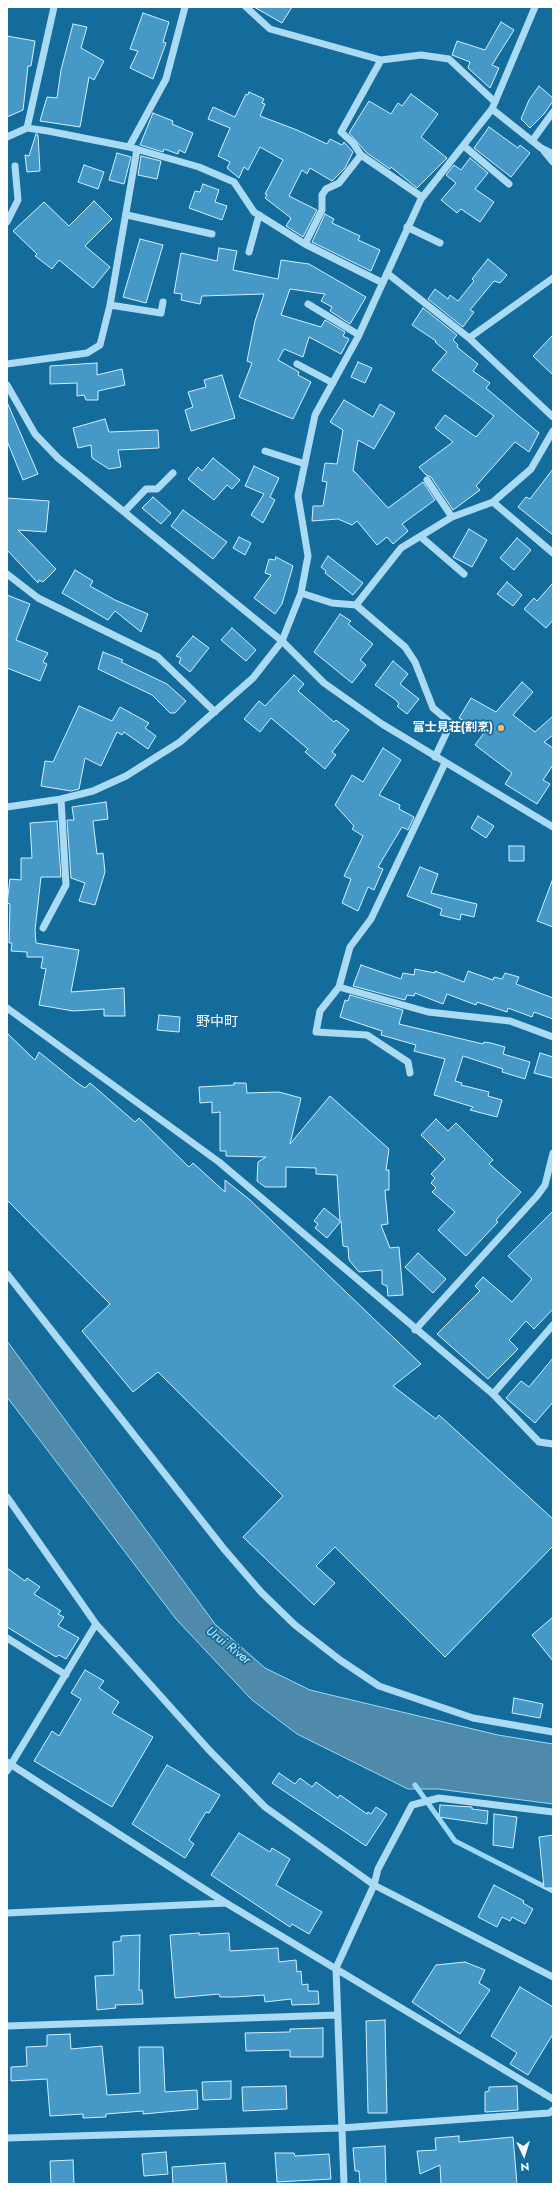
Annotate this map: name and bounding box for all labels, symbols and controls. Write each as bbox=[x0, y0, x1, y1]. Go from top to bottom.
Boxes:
place label: 富士見荘(割烹) bbox=[413, 721, 493, 735]
marker: 富士見荘(割烹) bbox=[496, 723, 506, 733]
district label: 野中町 bbox=[196, 1015, 238, 1031]
water label: Urui River bbox=[202, 1624, 254, 1668]
north arrow bbox=[504, 2135, 544, 2175]
text: N bbox=[520, 2159, 530, 2175]

